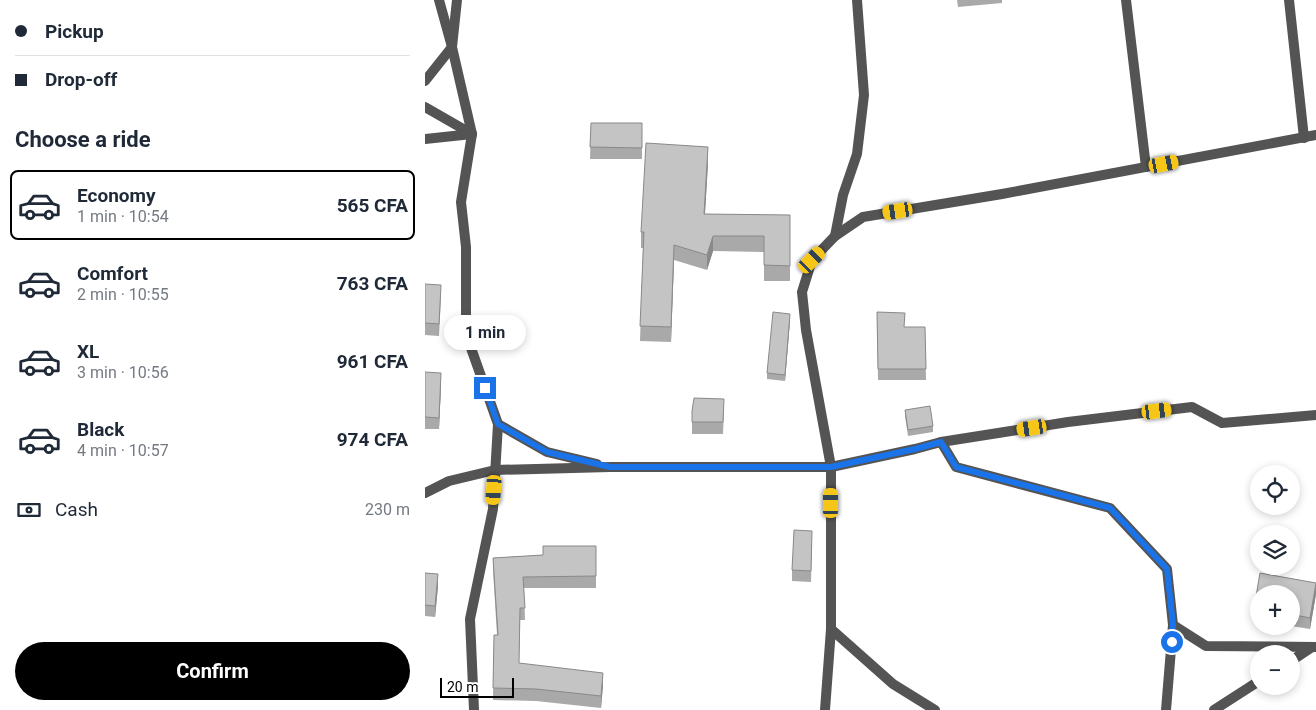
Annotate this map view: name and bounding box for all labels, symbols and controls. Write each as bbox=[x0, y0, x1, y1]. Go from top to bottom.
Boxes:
text: Pickup bbox=[45, 20, 104, 43]
text: Drop-off bbox=[45, 68, 117, 91]
text: Choose a ride bbox=[15, 127, 151, 152]
car bbox=[1147, 154, 1180, 174]
icon: car bbox=[17, 183, 62, 228]
text: Economy bbox=[77, 184, 156, 207]
text: 565 CFA bbox=[337, 194, 408, 217]
car bbox=[882, 201, 913, 221]
text: 1 min · 10:54 bbox=[77, 207, 169, 226]
car bbox=[796, 244, 827, 276]
icon: car bbox=[17, 261, 62, 306]
text: Comfort bbox=[77, 262, 148, 285]
text: 763 CFA bbox=[337, 272, 408, 295]
text: 2 min · 10:55 bbox=[77, 285, 169, 304]
callout: 1 min bbox=[444, 316, 526, 350]
text: 1 min bbox=[465, 323, 505, 342]
icon: car bbox=[17, 339, 62, 384]
text: XL bbox=[77, 340, 99, 363]
text: 961 CFA bbox=[337, 350, 408, 373]
text: 3 min · 10:56 bbox=[77, 363, 169, 382]
route end bbox=[474, 377, 496, 399]
car bbox=[1141, 402, 1172, 420]
icon: car bbox=[17, 417, 62, 462]
text: Black bbox=[77, 418, 124, 441]
car bbox=[1016, 418, 1047, 438]
text: 974 CFA bbox=[337, 428, 408, 451]
text: 4 min · 10:57 bbox=[77, 441, 169, 460]
map controls bbox=[1250, 465, 1300, 695]
button: locate bbox=[1250, 465, 1300, 515]
car bbox=[485, 475, 502, 505]
car bbox=[823, 488, 838, 518]
icon: cash bbox=[15, 496, 43, 524]
text: Cash bbox=[55, 498, 98, 521]
text: 230 m bbox=[365, 500, 410, 519]
button: layers bbox=[1250, 525, 1300, 575]
button: + bbox=[1250, 585, 1300, 635]
route start bbox=[1161, 631, 1183, 653]
button: Confirm bbox=[15, 642, 410, 700]
button: − bbox=[1250, 645, 1300, 695]
scale bar bbox=[440, 675, 514, 698]
text: 20 m bbox=[447, 679, 479, 695]

